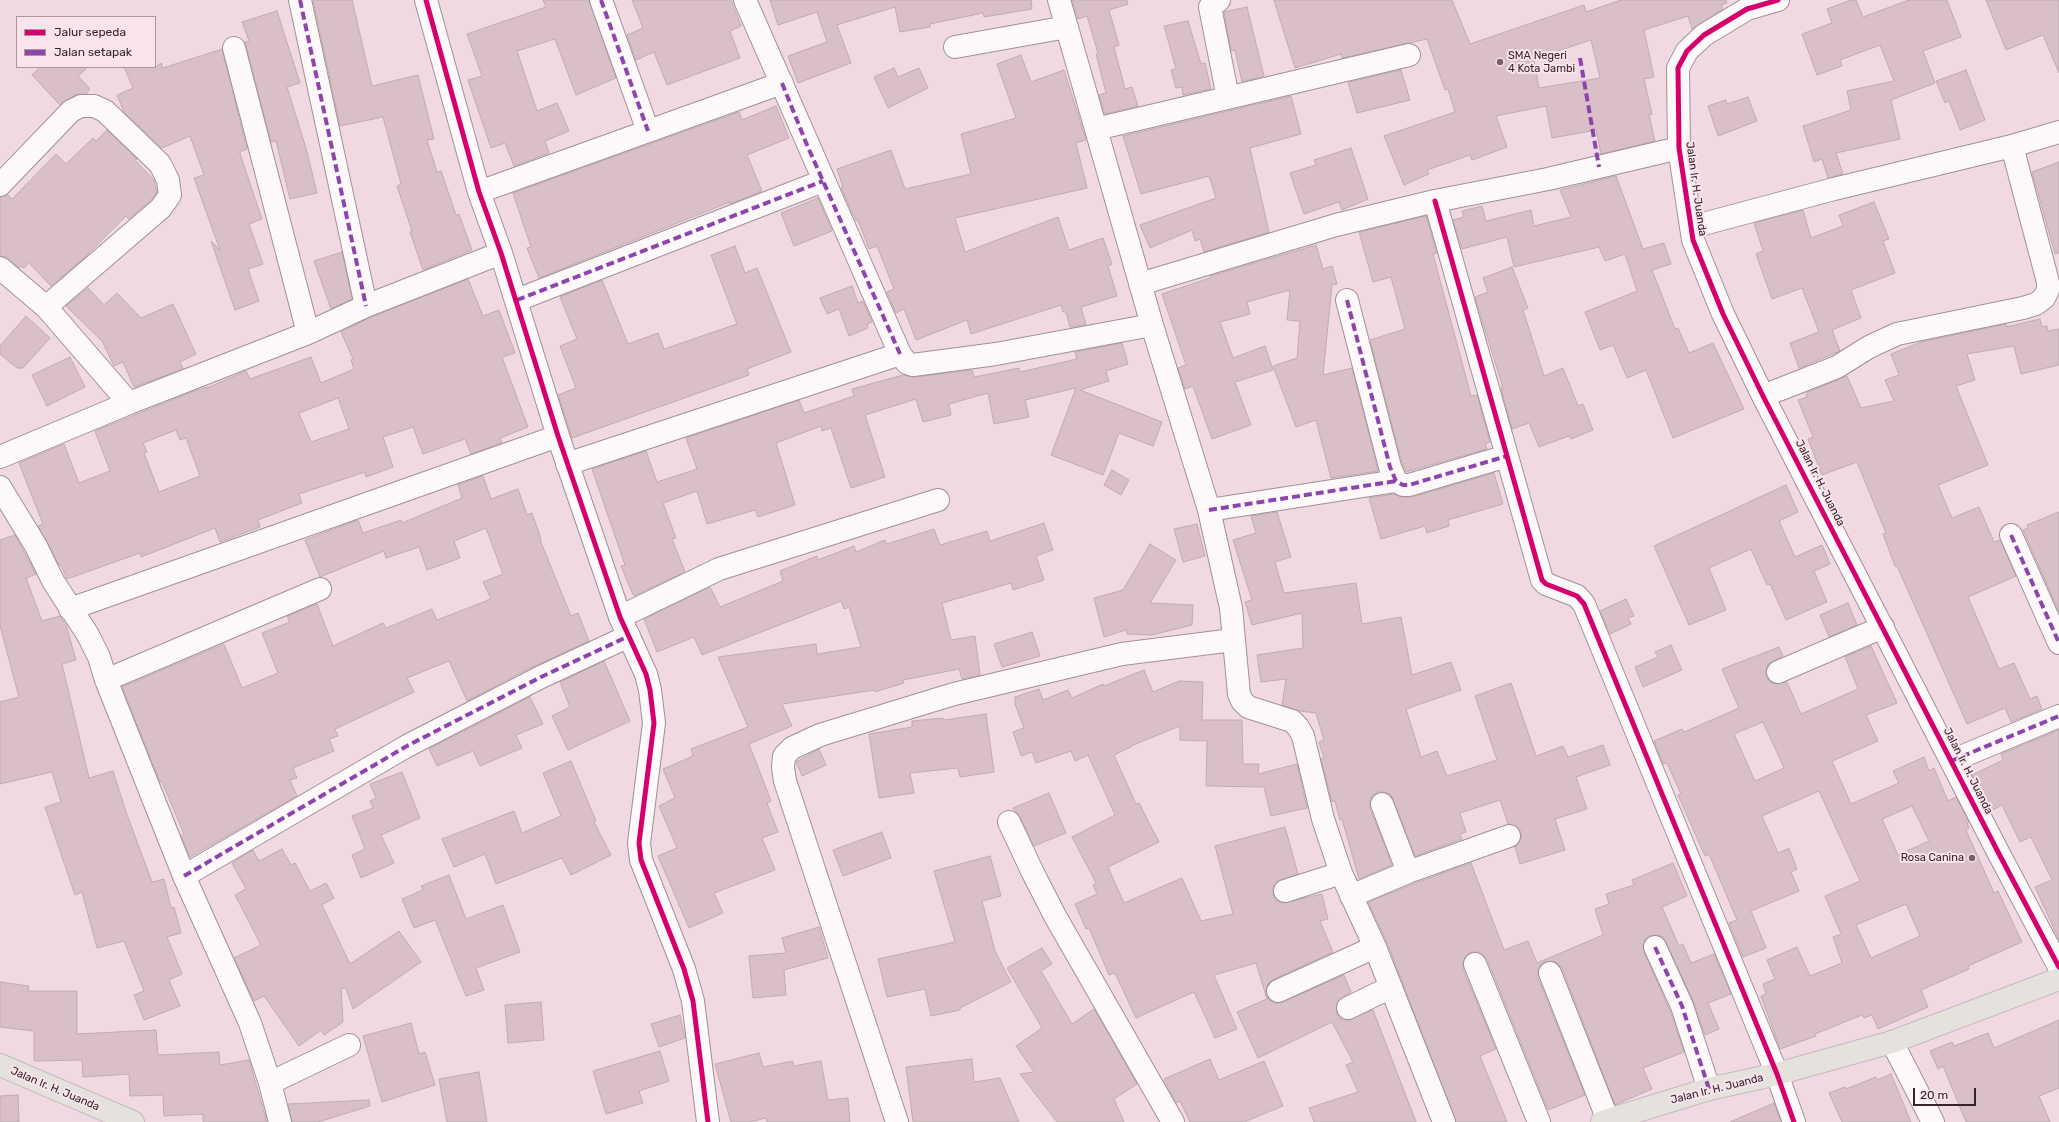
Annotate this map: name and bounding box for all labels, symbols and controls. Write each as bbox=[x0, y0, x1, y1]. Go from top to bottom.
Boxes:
legend bbox=[16, 16, 156, 68]
text: Jalur sepeda bbox=[54, 25, 126, 39]
text: Jalan setapak bbox=[54, 45, 132, 59]
place label: SMA Negeri 4 Kota Jambi bbox=[1508, 49, 1575, 75]
marker: SMA Negeri 4 Kota Jambi bbox=[1495, 57, 1505, 67]
street label: Jalan Ir. H. Juanda bbox=[1683, 141, 1709, 237]
street label: Jalan Ir. H. Juanda bbox=[1792, 438, 1848, 528]
street label: Jalan Ir. H. Juanda bbox=[1940, 726, 1996, 816]
place label: Rosa Canina bbox=[1901, 851, 1964, 865]
marker: Rosa Canina bbox=[1967, 853, 1977, 863]
street label: Jalan Ir. H. Juanda bbox=[9, 1064, 101, 1114]
street label: Jalan Ir. H. Juanda bbox=[1669, 1071, 1765, 1107]
scale bar bbox=[1915, 1080, 1978, 1106]
text: 20 m bbox=[1920, 1088, 1948, 1102]

